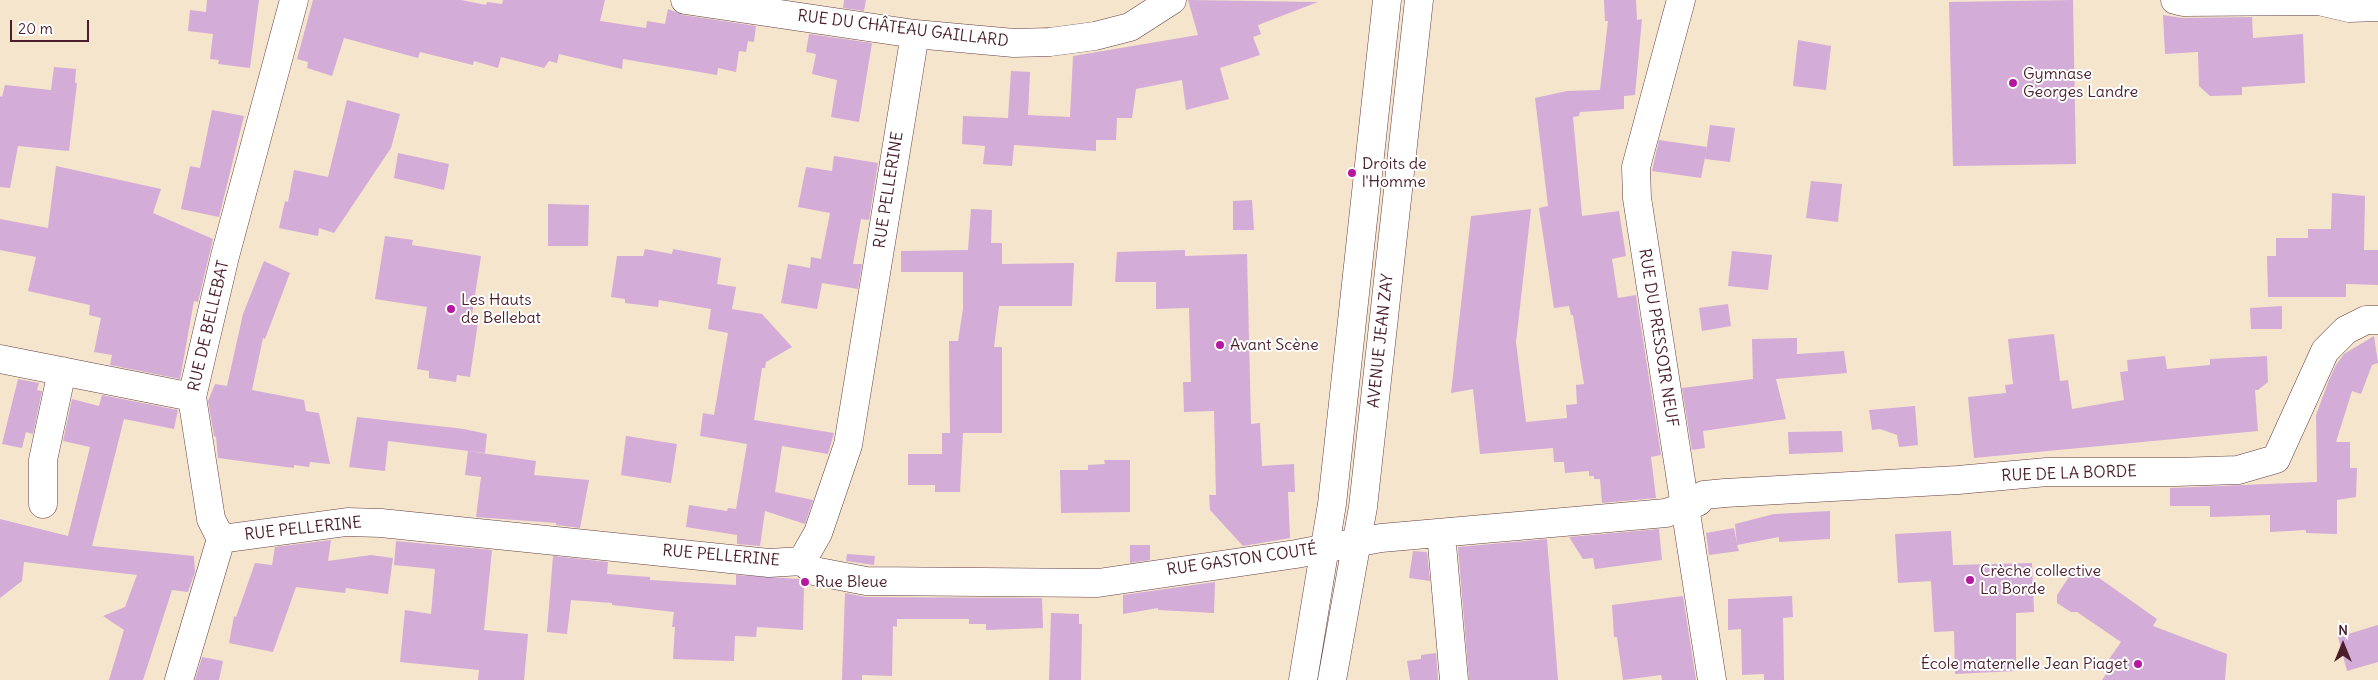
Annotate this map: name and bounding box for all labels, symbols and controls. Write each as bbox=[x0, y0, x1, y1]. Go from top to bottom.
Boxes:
street label: RUE DU CHÂTEAU GAILLARD bbox=[796, 7, 1010, 51]
scale bar bbox=[12, 10, 91, 42]
text: 20 m bbox=[18, 19, 53, 38]
place label: Gymnase Georges Landre bbox=[2023, 64, 2138, 102]
marker: Gymnase Georges Landre bbox=[2007, 77, 2019, 89]
street label: RUE PELLERINE bbox=[870, 130, 908, 250]
place label: Droits de l'Homme bbox=[1362, 154, 1427, 192]
marker: Droits de l'Homme bbox=[1346, 167, 1358, 179]
street label: RUE DU PRESSOIR NEUF bbox=[1634, 247, 1682, 429]
street label: RUE DE BELLEBAT bbox=[185, 259, 233, 393]
street label: AVENUE JEAN ZAY bbox=[1364, 273, 1398, 409]
place label: Les Hauts de Bellebat bbox=[461, 290, 541, 328]
marker: Les Hauts de Bellebat bbox=[445, 303, 457, 315]
place label: Avant Scène bbox=[1230, 335, 1319, 355]
marker: Avant Scène bbox=[1214, 339, 1226, 351]
street label: RUE DE LA BORDE bbox=[2001, 462, 2137, 486]
street label: RUE PELLERINE bbox=[243, 513, 363, 545]
street label: RUE GASTON COUTÉ bbox=[1166, 540, 1318, 580]
street label: RUE PELLERINE bbox=[661, 541, 781, 571]
place label: Crèche collective La Borde bbox=[1980, 561, 2101, 599]
place label: Rue Bleue bbox=[815, 572, 887, 592]
marker: Crèche collective La Borde bbox=[1964, 574, 1976, 586]
marker: Rue Bleue bbox=[799, 576, 811, 588]
north arrow bbox=[2318, 620, 2368, 670]
text: N bbox=[2338, 621, 2348, 639]
place label: École maternelle Jean Piaget bbox=[1921, 654, 2128, 674]
marker: École maternelle Jean Piaget bbox=[2132, 658, 2144, 670]

